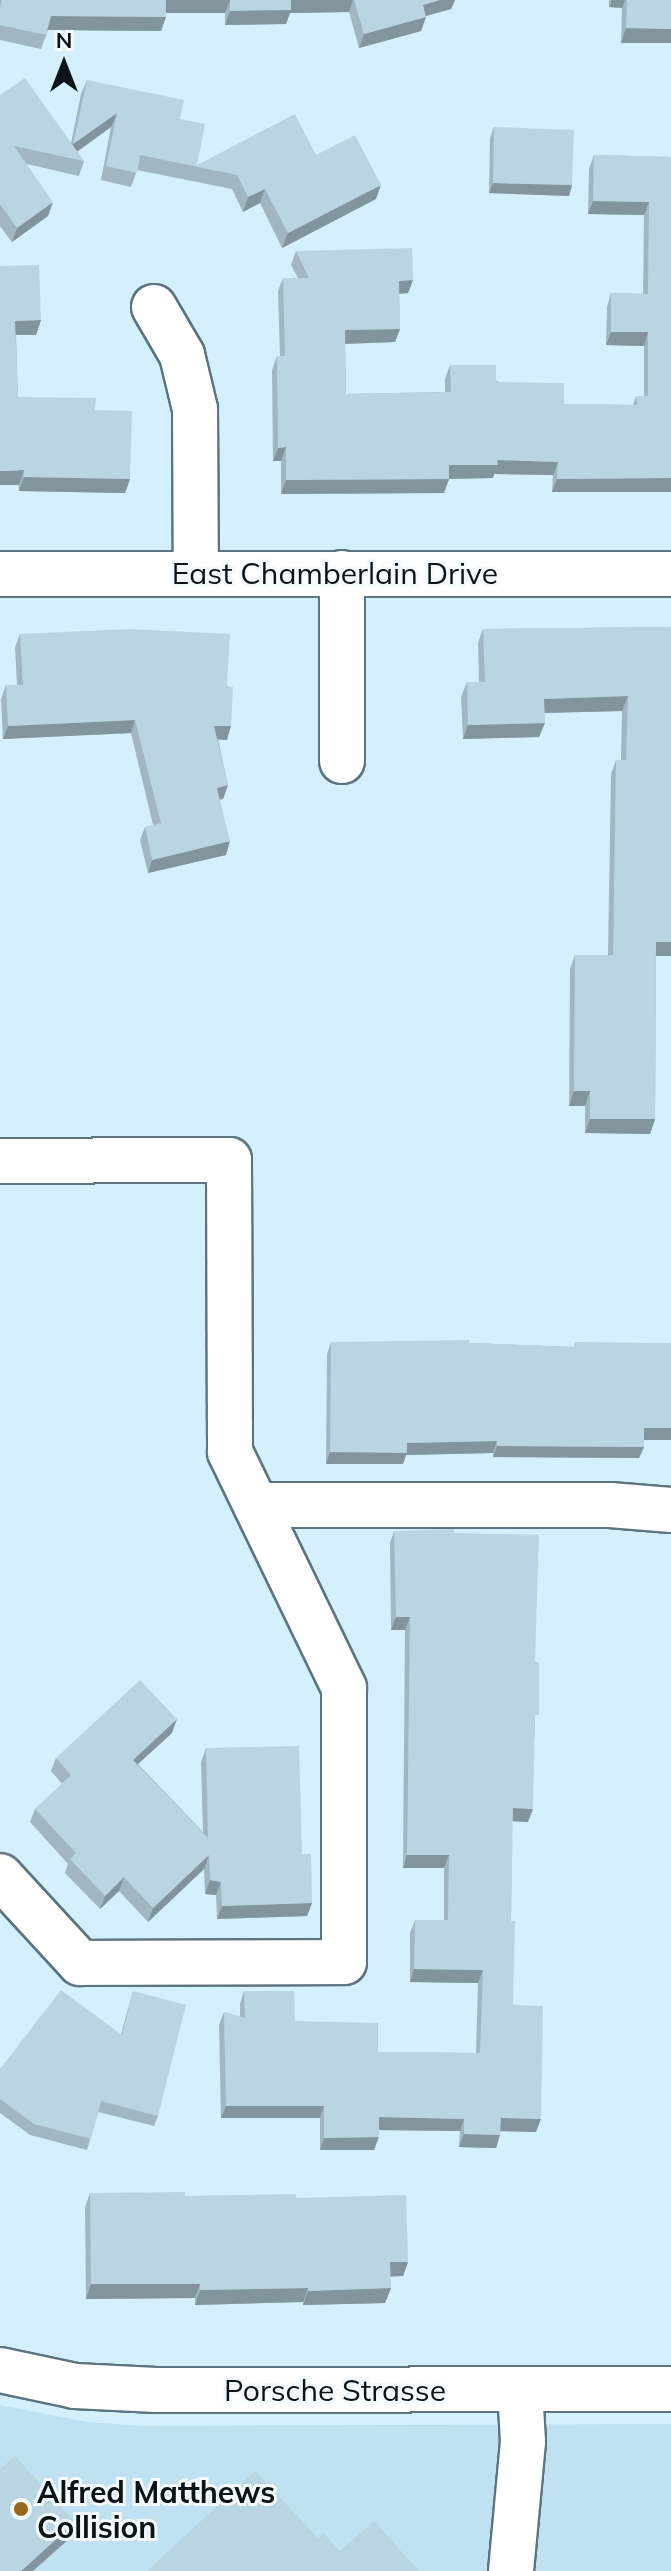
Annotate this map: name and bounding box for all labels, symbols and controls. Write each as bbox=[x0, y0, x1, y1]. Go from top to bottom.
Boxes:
north arrow bbox=[24, 24, 104, 104]
text: N bbox=[56, 26, 72, 54]
street label: East Chamberlain Drive bbox=[172, 555, 498, 591]
street label: Porsche Strasse bbox=[224, 2372, 446, 2408]
place label: Alfred Matthews Collision bbox=[37, 2474, 275, 2544]
marker: Alfred Matthews Collision bbox=[12, 2500, 30, 2518]

